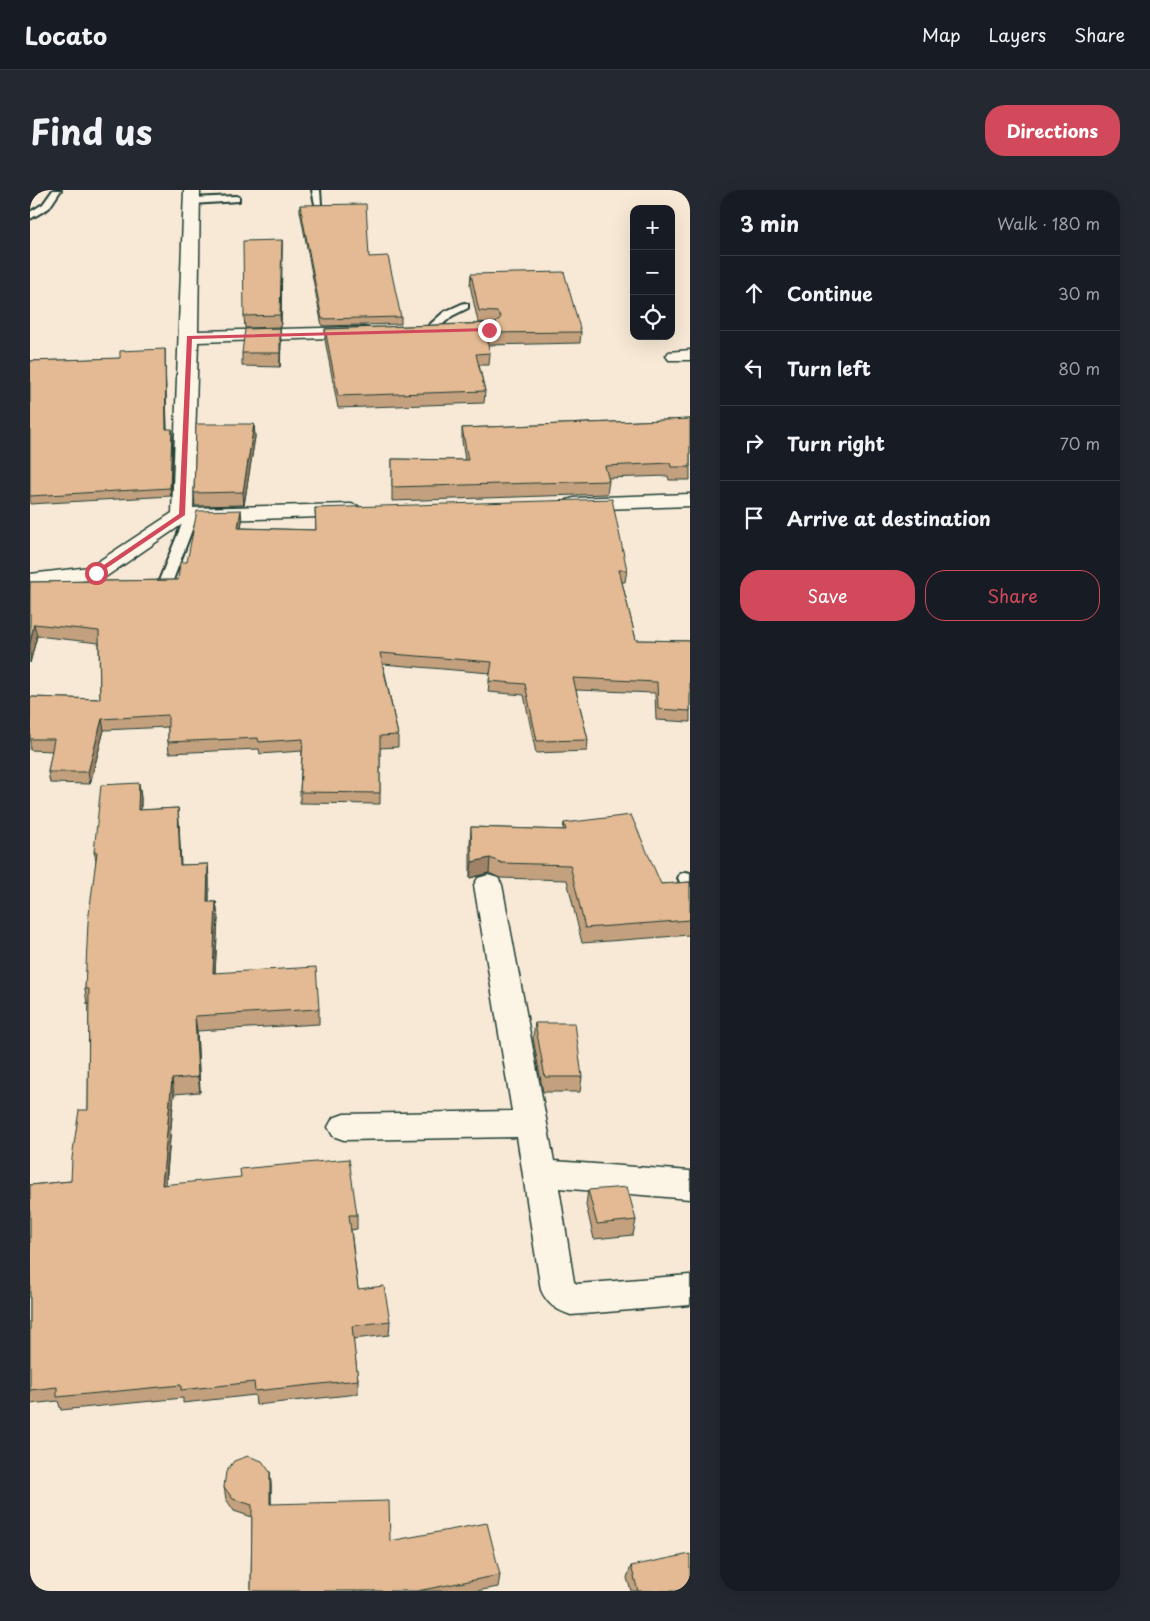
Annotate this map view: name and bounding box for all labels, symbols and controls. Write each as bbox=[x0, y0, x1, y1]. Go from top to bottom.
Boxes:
text: Locato bbox=[25, 17, 107, 53]
text: Map bbox=[922, 21, 961, 48]
text: Layers bbox=[989, 21, 1046, 48]
text: Share bbox=[1074, 21, 1125, 48]
text: Find us bbox=[30, 104, 152, 157]
button: Directions bbox=[985, 105, 1120, 156]
map controls bbox=[630, 205, 675, 340]
button: + bbox=[630, 205, 675, 250]
text: 3 min bbox=[740, 207, 799, 239]
text: Walk · 180 m bbox=[997, 211, 1100, 235]
button: − bbox=[630, 250, 675, 295]
icon: ahead bbox=[740, 279, 768, 307]
text: Continue bbox=[787, 279, 873, 307]
text: 30 m bbox=[1058, 281, 1100, 305]
button: locate bbox=[630, 295, 675, 340]
route end bbox=[478, 319, 501, 342]
icon: left bbox=[740, 354, 768, 382]
text: Turn left bbox=[787, 354, 871, 382]
text: 80 m bbox=[1058, 356, 1100, 380]
icon: right bbox=[740, 429, 768, 457]
text: Turn right bbox=[787, 429, 885, 457]
text: 70 m bbox=[1060, 431, 1100, 455]
icon: arrive bbox=[740, 504, 768, 532]
text: Arrive at destination bbox=[787, 504, 991, 532]
route start bbox=[85, 562, 108, 585]
button: Save bbox=[740, 570, 915, 621]
button: Share bbox=[925, 570, 1100, 621]

